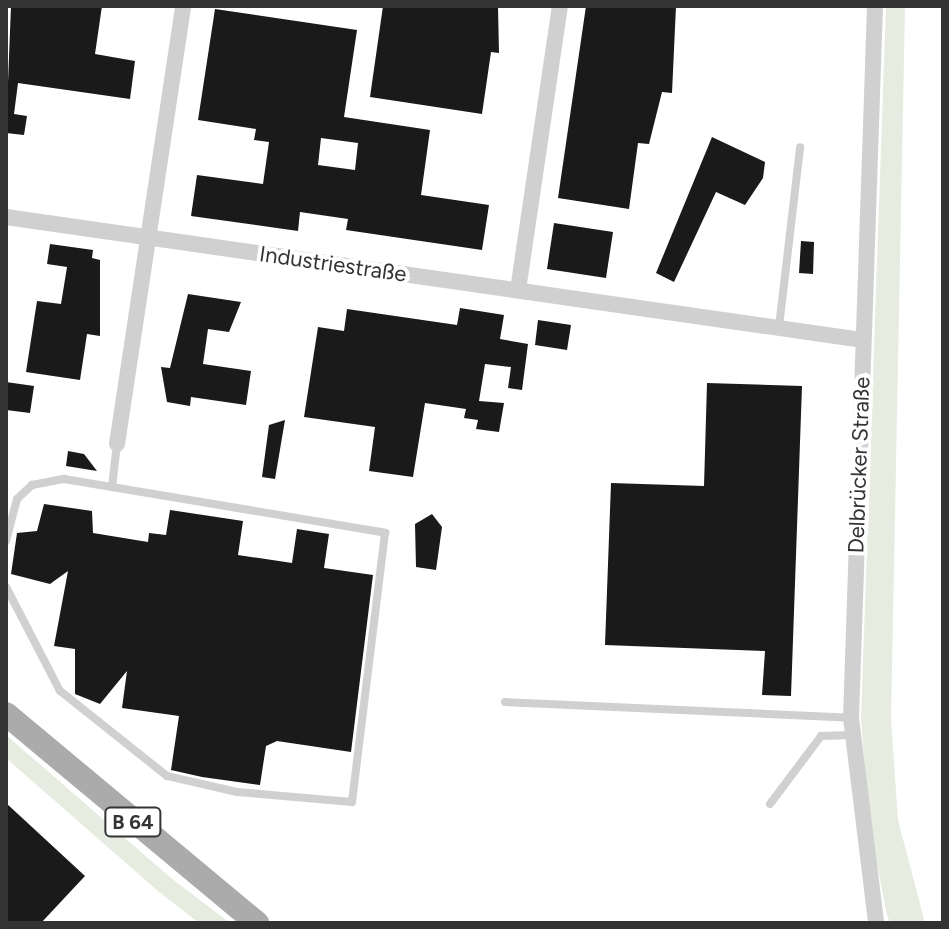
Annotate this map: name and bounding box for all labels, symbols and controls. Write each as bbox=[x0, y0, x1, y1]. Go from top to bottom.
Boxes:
street label: Industriestraße bbox=[258, 241, 408, 287]
street label: Delbrücker Straße bbox=[843, 376, 875, 554]
road number: B 64 bbox=[103, 806, 163, 838]

